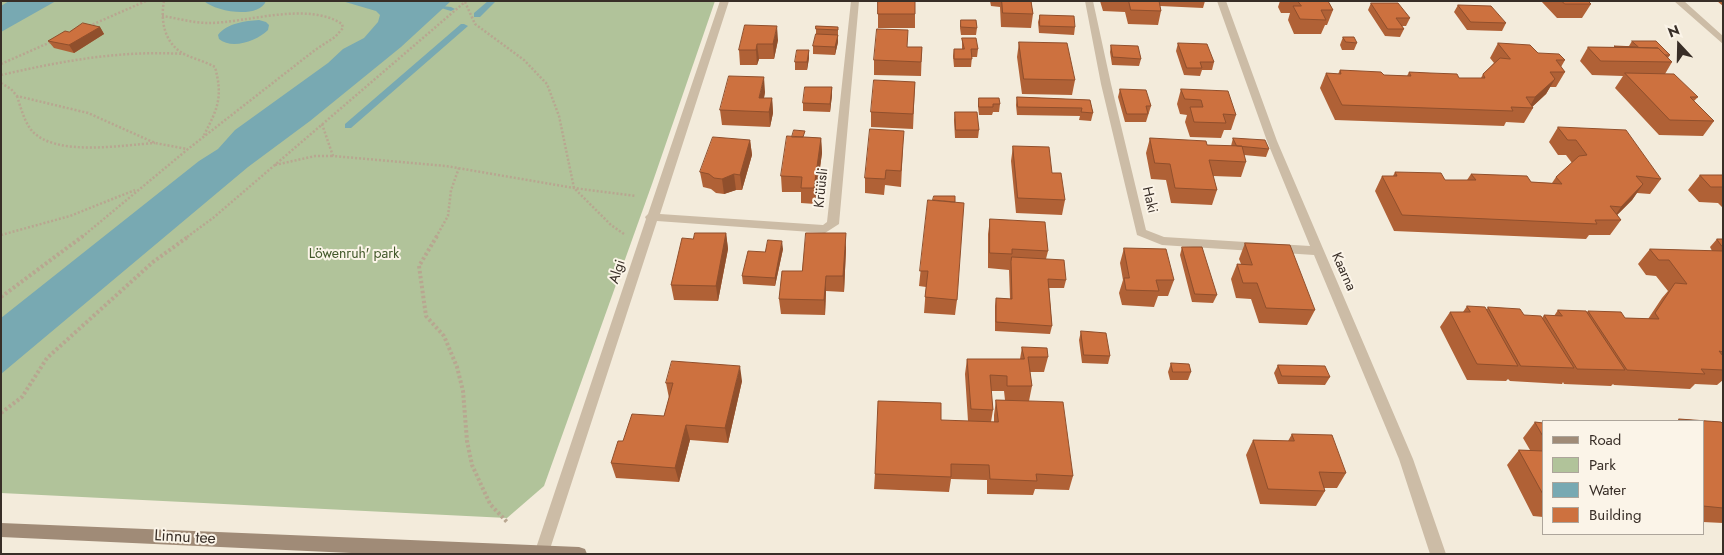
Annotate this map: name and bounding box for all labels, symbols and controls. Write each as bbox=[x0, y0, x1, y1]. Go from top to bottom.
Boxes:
north arrow bbox=[1654, 20, 1704, 70]
text: N bbox=[1665, 20, 1682, 42]
street label: Krüüsli bbox=[812, 167, 832, 209]
street label: Haki bbox=[1138, 185, 1160, 215]
park label: Löwenruh' park bbox=[309, 247, 399, 263]
street label: Kaarna bbox=[1327, 250, 1359, 294]
street label: Algi bbox=[606, 258, 630, 286]
legend bbox=[1542, 420, 1704, 535]
text: Road bbox=[1589, 429, 1621, 451]
text: Park bbox=[1589, 454, 1616, 476]
text: Water bbox=[1589, 479, 1626, 501]
text: Building bbox=[1589, 504, 1641, 526]
street label: Linnu tee bbox=[154, 527, 216, 549]

